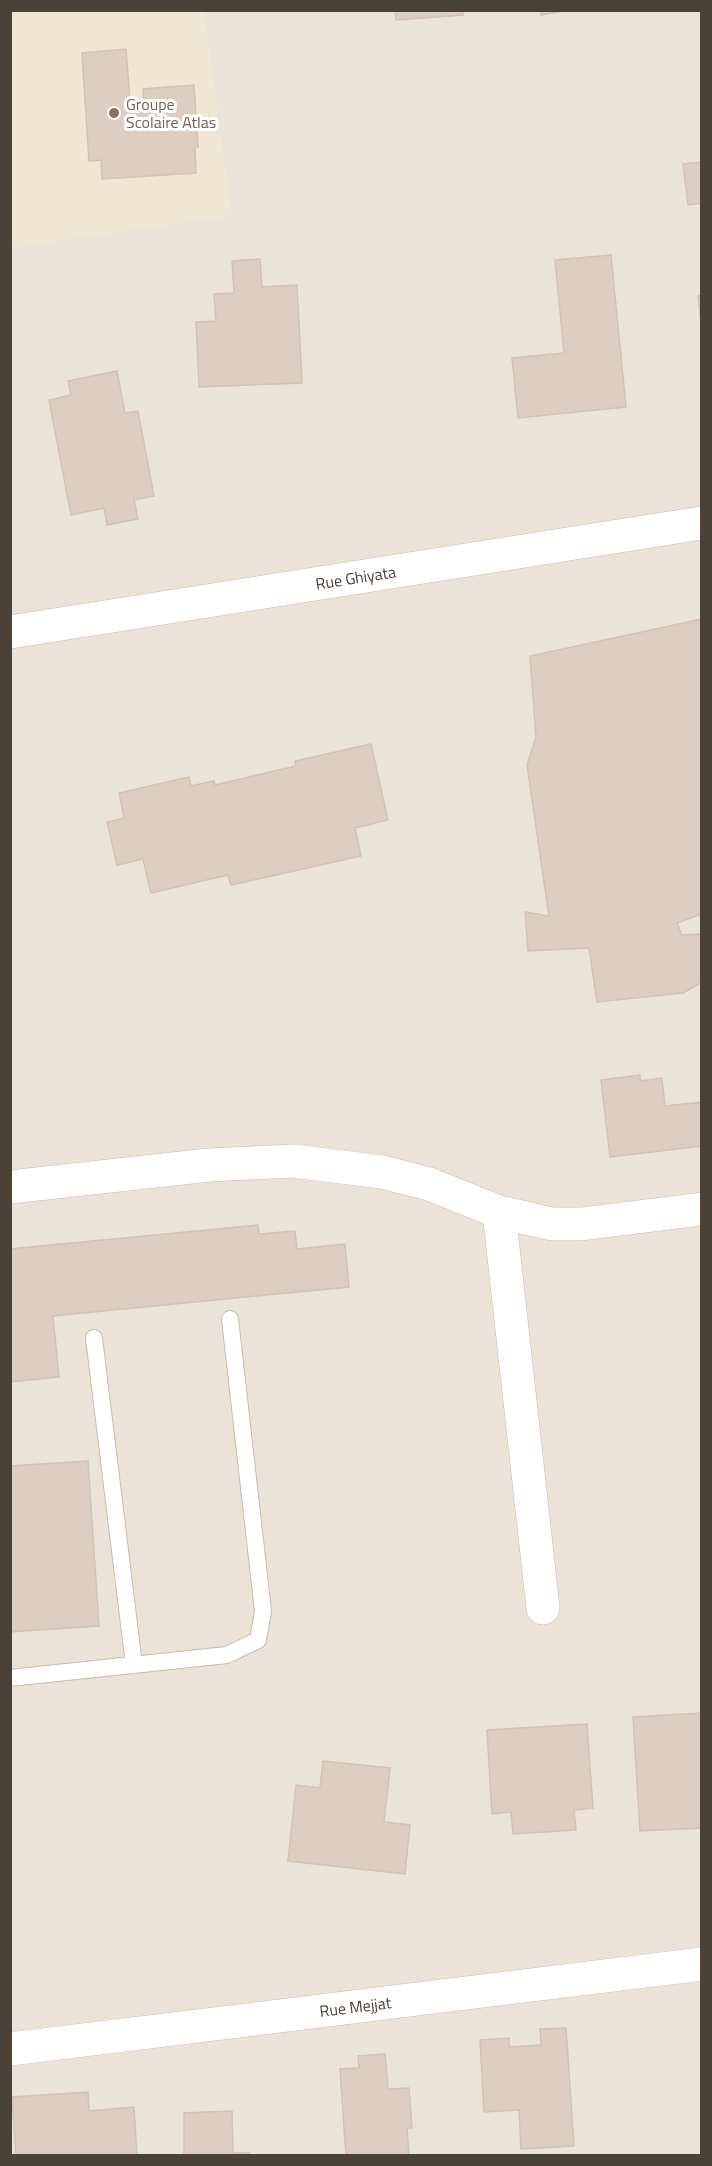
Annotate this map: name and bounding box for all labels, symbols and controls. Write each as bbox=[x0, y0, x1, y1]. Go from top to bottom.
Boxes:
place label: Groupe Scolaire Atlas bbox=[126, 92, 216, 134]
marker: Groupe Scolaire Atlas bbox=[107, 106, 121, 120]
street label: Rue Ghiyata bbox=[314, 559, 398, 596]
street label: Rue Mejjat bbox=[318, 1990, 393, 2023]

